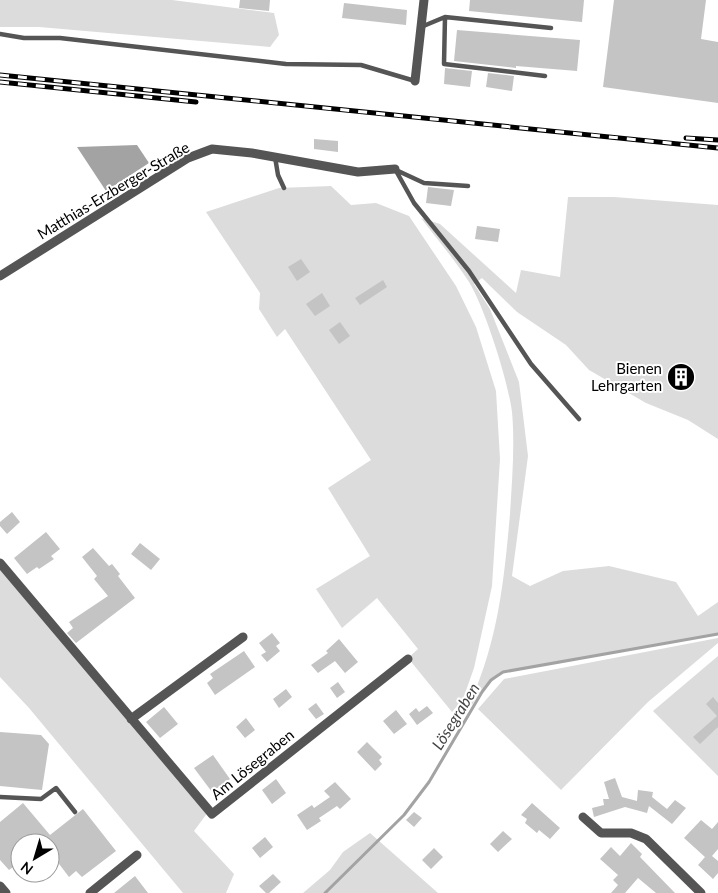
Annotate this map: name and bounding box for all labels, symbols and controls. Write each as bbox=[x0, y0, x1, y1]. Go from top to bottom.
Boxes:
street label: Matthias-Erzberger-Straße bbox=[34, 137, 192, 243]
place label: Bienen Lehrgarten bbox=[591, 359, 662, 394]
building icon: Bienen Lehrgarten bbox=[666, 362, 696, 392]
water label: Lösegraben bbox=[427, 679, 483, 753]
street label: Am Lösegraben bbox=[207, 725, 297, 803]
north arrow bbox=[10, 833, 60, 883]
text: N bbox=[17, 859, 36, 879]

